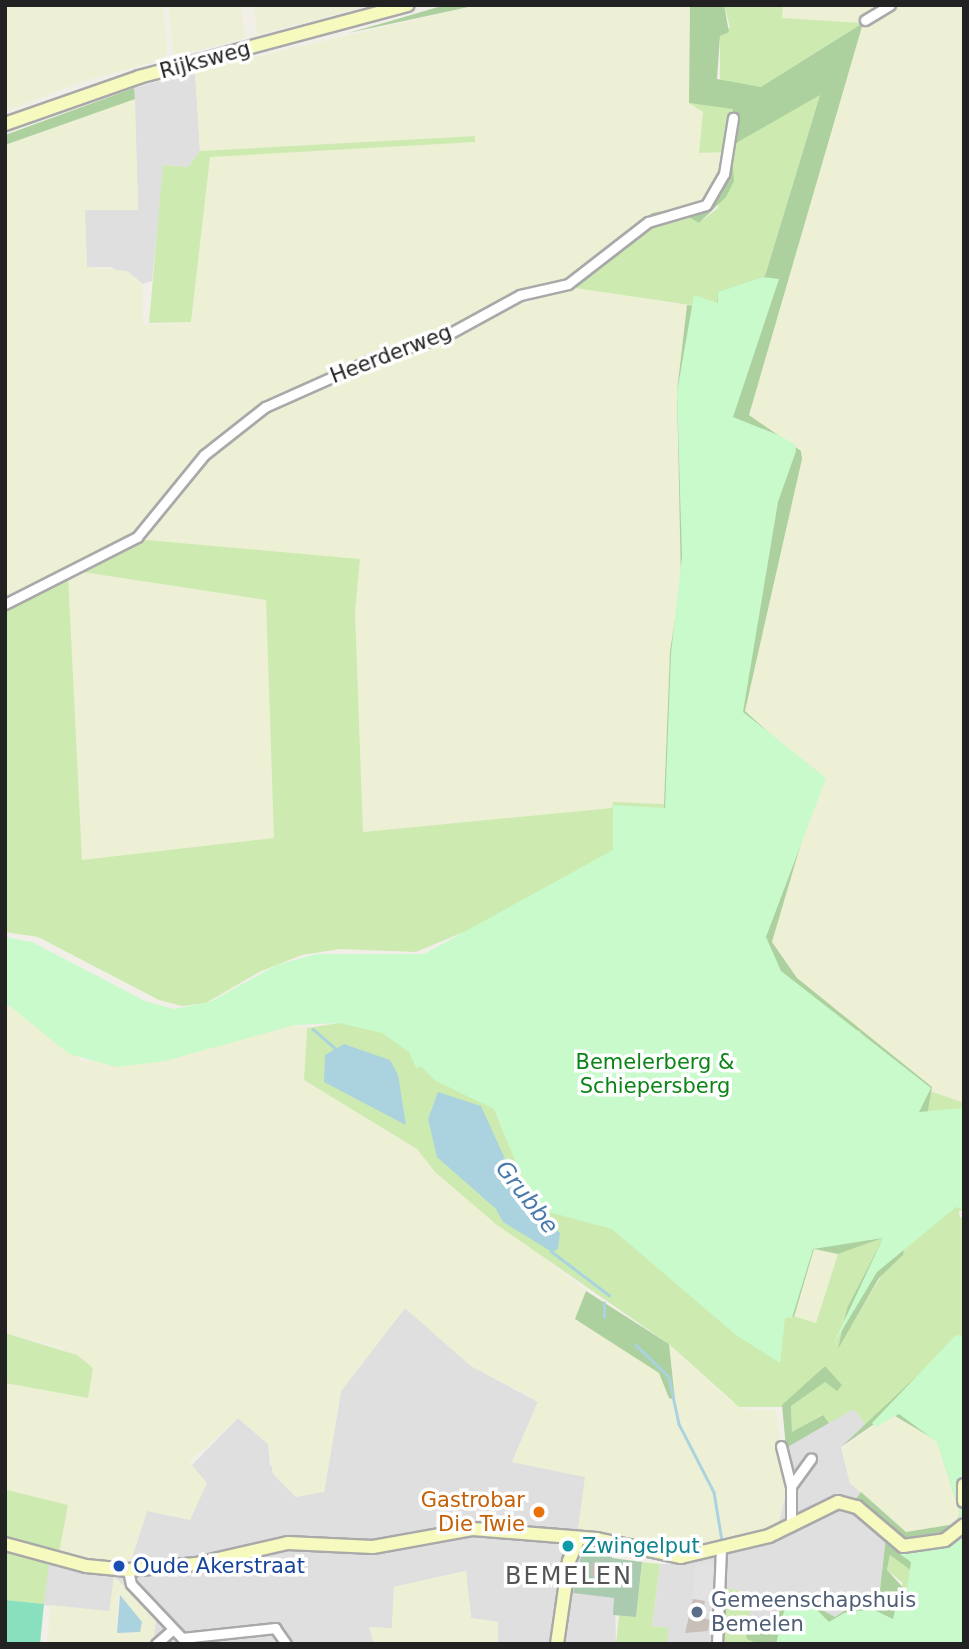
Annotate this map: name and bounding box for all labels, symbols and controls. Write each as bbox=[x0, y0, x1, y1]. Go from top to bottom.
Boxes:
street label: Rijksweg bbox=[157, 36, 253, 84]
street label: Heerderweg bbox=[327, 319, 455, 389]
park label: Bemelerberg & Schiepersberg bbox=[576, 1049, 734, 1099]
water label: Grubbe bbox=[490, 1155, 564, 1239]
place label: Gastrobar Die Twie bbox=[421, 1487, 525, 1537]
marker: Gastrobar Die Twie bbox=[531, 1504, 547, 1520]
place label: Zwingelput bbox=[582, 1533, 700, 1559]
marker: Zwingelput bbox=[560, 1538, 576, 1554]
place label: Oude Akerstraat bbox=[133, 1553, 305, 1579]
marker: Oude Akerstraat bbox=[111, 1558, 127, 1574]
district label: BEMELEN bbox=[506, 1563, 632, 1591]
place label: Gemeenschapshuis Bemelen bbox=[711, 1587, 916, 1637]
marker: Gemeenschapshuis Bemelen bbox=[689, 1604, 705, 1620]

